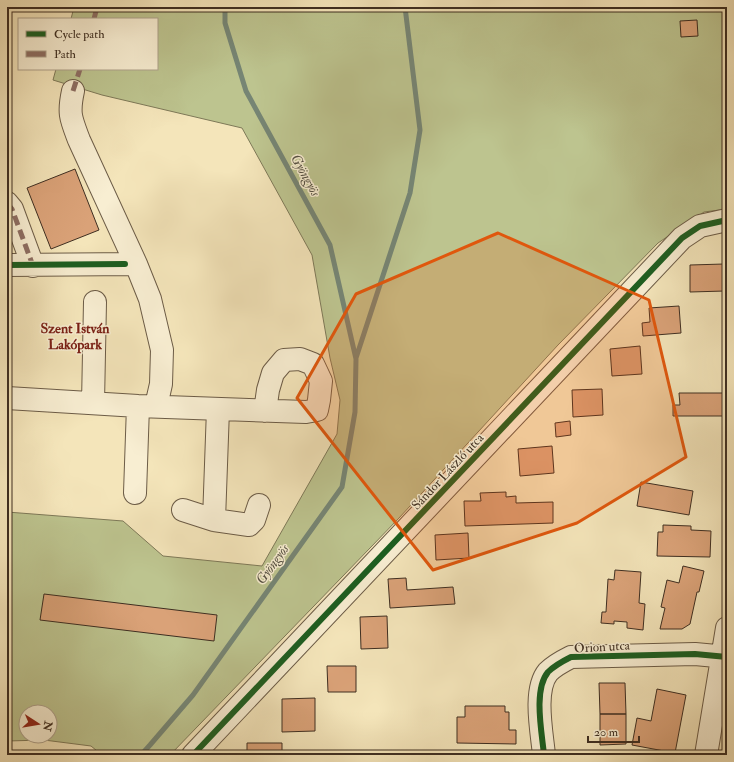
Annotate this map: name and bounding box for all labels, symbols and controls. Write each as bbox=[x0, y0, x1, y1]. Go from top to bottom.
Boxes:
legend bbox=[18, 18, 158, 70]
text: Cycle path bbox=[54, 27, 105, 42]
text: Path bbox=[54, 47, 77, 62]
water label: Gyöngyös bbox=[287, 151, 325, 200]
district label: Szent István Lakópark bbox=[41, 320, 110, 354]
street label: Sándor László utca bbox=[408, 430, 488, 513]
water label: Gyöngyös bbox=[252, 540, 293, 588]
street label: Orion utca bbox=[574, 638, 631, 656]
north arrow bbox=[18, 704, 58, 744]
scale bar bbox=[588, 718, 639, 744]
text: N bbox=[40, 719, 55, 733]
text: 20 m bbox=[594, 725, 619, 740]

